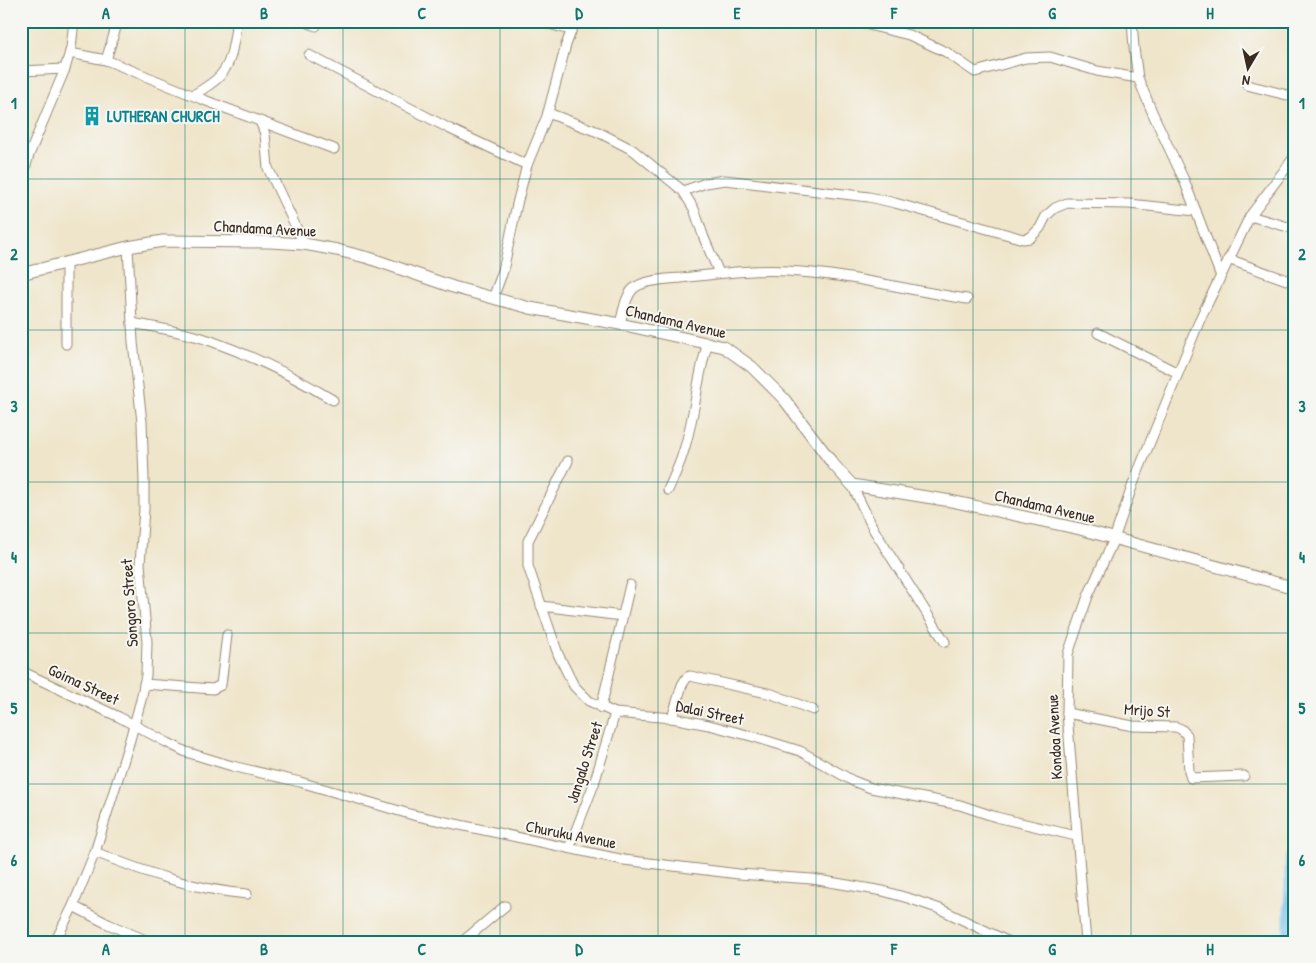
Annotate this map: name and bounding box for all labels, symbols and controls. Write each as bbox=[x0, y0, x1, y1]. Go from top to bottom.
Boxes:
text: A bbox=[102, 2, 110, 24]
text: B bbox=[260, 2, 268, 24]
text: C bbox=[418, 2, 427, 24]
text: D bbox=[575, 2, 583, 24]
text: E bbox=[733, 2, 741, 24]
text: F bbox=[890, 2, 898, 24]
text: G bbox=[1048, 2, 1056, 24]
text: H bbox=[1206, 2, 1214, 24]
north arrow bbox=[1224, 42, 1274, 92]
text: N bbox=[1240, 71, 1251, 91]
text: 1 bbox=[11, 92, 17, 114]
text: 1 bbox=[1299, 92, 1305, 114]
building icon: LUTHERAN CHURCH bbox=[81, 105, 103, 127]
place label: LUTHERAN CHURCH bbox=[107, 105, 220, 127]
street label: Chandama Avenue bbox=[213, 214, 318, 242]
text: 2 bbox=[10, 243, 18, 265]
text: 2 bbox=[1298, 243, 1306, 265]
street label: Chandama Avenue bbox=[623, 299, 729, 343]
text: 3 bbox=[10, 395, 18, 417]
text: 3 bbox=[1298, 395, 1306, 417]
street label: Chandama Avenue bbox=[992, 484, 1098, 528]
text: 4 bbox=[11, 546, 17, 568]
text: 4 bbox=[1299, 546, 1305, 568]
street label: Songoro Street bbox=[115, 558, 143, 648]
street label: Goima Street bbox=[45, 658, 123, 710]
street label: Kondoa Avenue bbox=[1041, 693, 1067, 780]
street label: Dalai Street bbox=[674, 694, 746, 730]
text: 5 bbox=[11, 697, 18, 719]
street label: Mrijo St bbox=[1123, 697, 1171, 723]
text: 5 bbox=[1299, 697, 1306, 719]
street label: Jangalo Street bbox=[560, 718, 608, 806]
street label: Churuku Avenue bbox=[524, 814, 619, 854]
text: 6 bbox=[11, 849, 18, 871]
text: 6 bbox=[1299, 849, 1306, 871]
text: A bbox=[102, 938, 110, 960]
text: B bbox=[260, 938, 268, 960]
text: C bbox=[418, 938, 427, 960]
text: D bbox=[575, 938, 583, 960]
text: E bbox=[733, 938, 741, 960]
text: F bbox=[890, 938, 898, 960]
text: G bbox=[1048, 938, 1056, 960]
text: H bbox=[1206, 938, 1214, 960]

